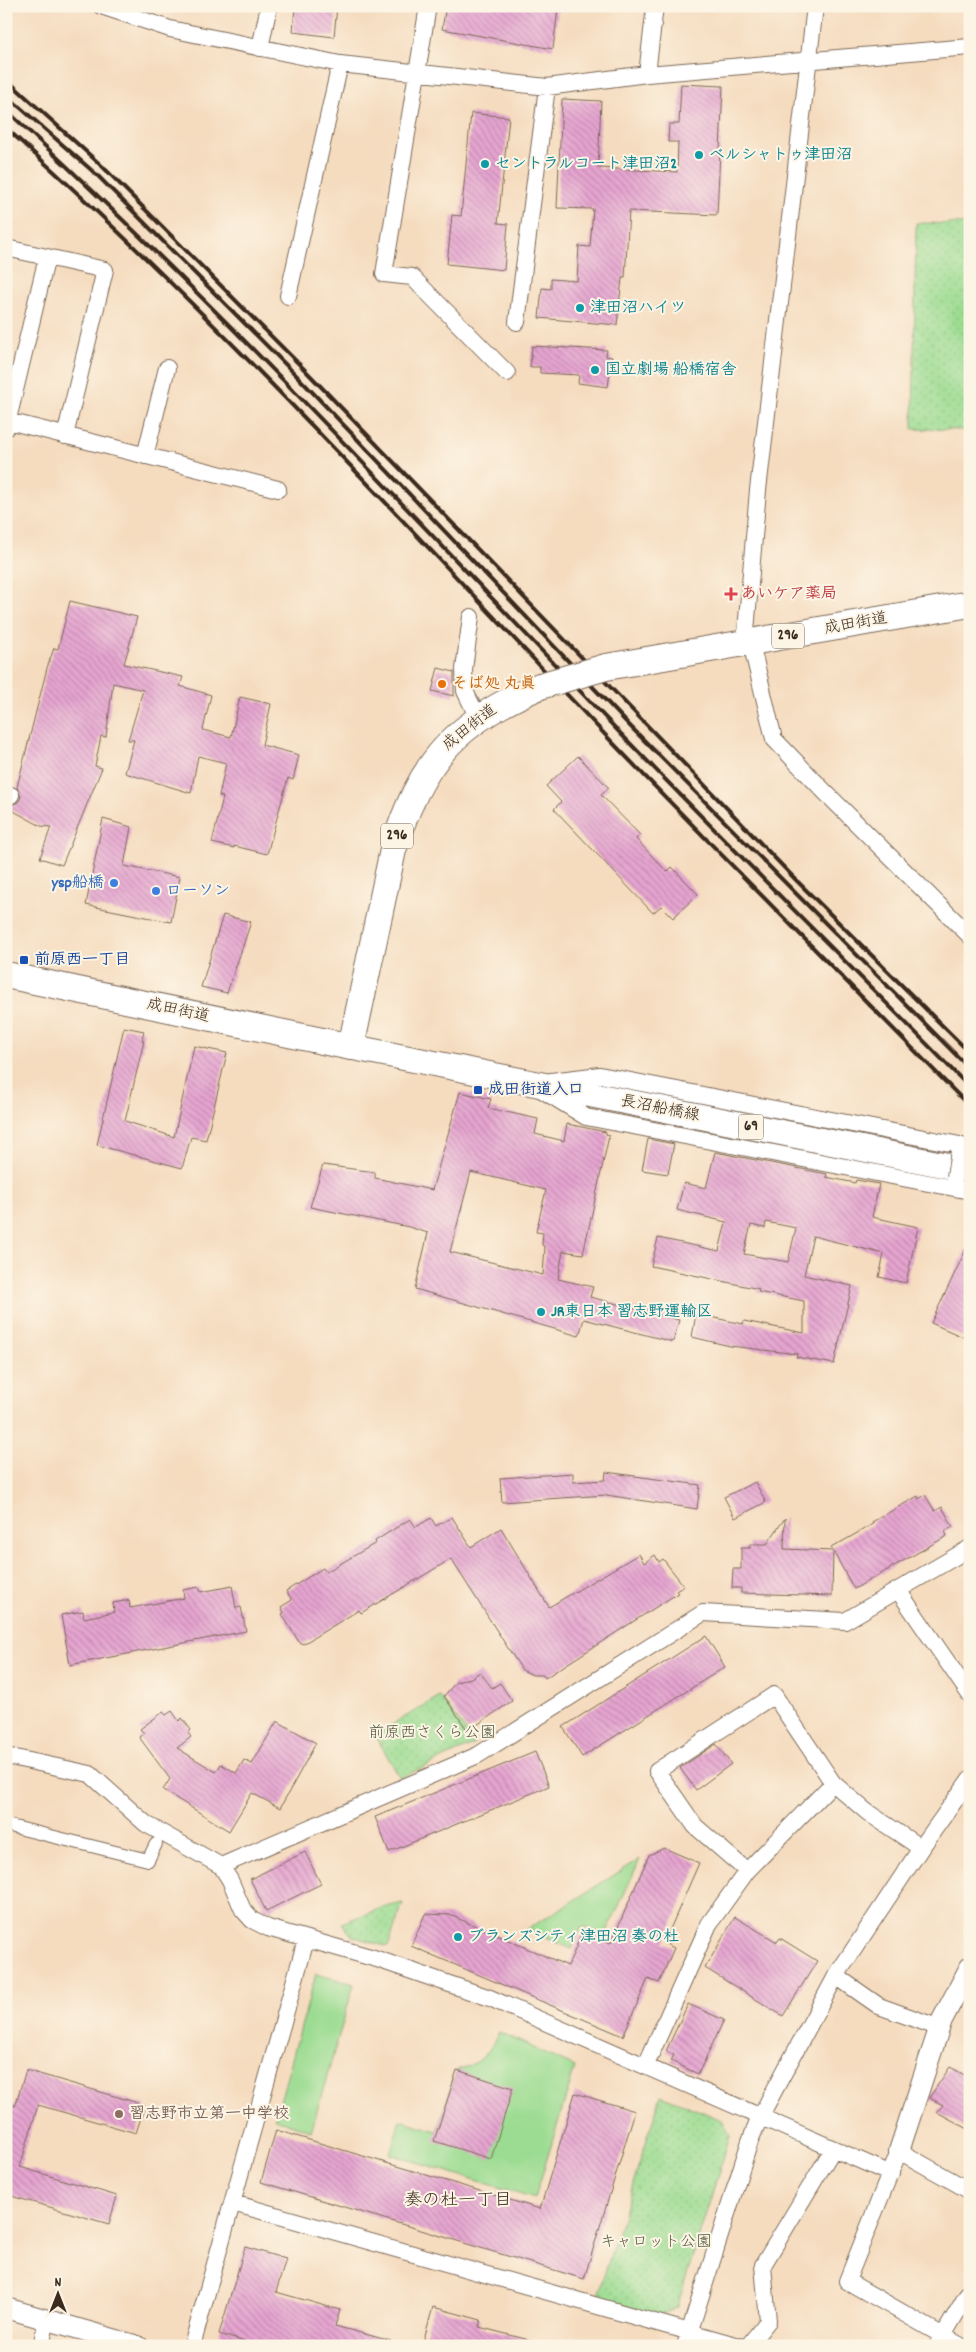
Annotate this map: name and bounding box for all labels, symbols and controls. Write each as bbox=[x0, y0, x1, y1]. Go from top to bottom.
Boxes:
place label: ベルシャトゥ津田沼 bbox=[709, 144, 852, 167]
marker: ベルシャトゥ津田沼 bbox=[693, 149, 705, 161]
place label: セントラルコート津田沼2 bbox=[495, 153, 677, 176]
marker: セントラルコート津田沼2 bbox=[479, 158, 491, 170]
place label: 津田沼ハイツ bbox=[590, 297, 686, 320]
marker: 津田沼ハイツ bbox=[574, 302, 586, 314]
place label: 国立劇場 船橋宿舎 bbox=[605, 359, 737, 382]
marker: 国立劇場 船橋宿舎 bbox=[589, 364, 601, 376]
place label: あいケア薬局 bbox=[741, 583, 837, 606]
marker: あいケア薬局 bbox=[725, 588, 737, 600]
street label: 成田街道 bbox=[822, 607, 890, 641]
road number: 296 bbox=[772, 624, 804, 648]
place label: そば処 丸眞 bbox=[452, 673, 536, 696]
marker: そば処 丸眞 bbox=[436, 678, 448, 690]
street label: 成田街道 bbox=[438, 699, 502, 757]
road number: 296 bbox=[381, 824, 413, 848]
place label: ysp船橋 bbox=[51, 872, 104, 895]
marker: ysp船橋 bbox=[108, 877, 120, 889]
place label: ローソン bbox=[166, 880, 230, 903]
marker: ローソン bbox=[150, 885, 162, 897]
place label: 前原西一丁目 bbox=[34, 949, 130, 972]
marker: 前原西一丁目 bbox=[18, 954, 30, 966]
street label: 成田街道 bbox=[144, 993, 212, 1029]
place label: 成田街道入口 bbox=[488, 1079, 584, 1102]
marker: 成田街道入口 bbox=[472, 1084, 484, 1096]
street label: 長沼船橋線 bbox=[619, 1090, 701, 1128]
road number: 69 bbox=[738, 1114, 764, 1140]
place label: JR東日本 習志野運輸区 bbox=[551, 1301, 712, 1324]
marker: JR東日本 習志野運輸区 bbox=[535, 1306, 547, 1318]
park label: 前原西さくら公園 bbox=[368, 1722, 496, 1745]
place label: ブランズシティ津田沼 奏の杜 bbox=[468, 1926, 679, 1949]
marker: ブランズシティ津田沼 奏の杜 bbox=[452, 1931, 464, 1943]
place label: 習志野市立第一中学校 bbox=[129, 2103, 289, 2126]
marker: 習志野市立第一中学校 bbox=[113, 2108, 125, 2120]
district label: 奏の杜一丁目 bbox=[404, 2189, 512, 2214]
park label: キャロット公園 bbox=[600, 2231, 712, 2254]
north arrow bbox=[32, 2270, 82, 2320]
text: N bbox=[55, 2273, 62, 2293]

